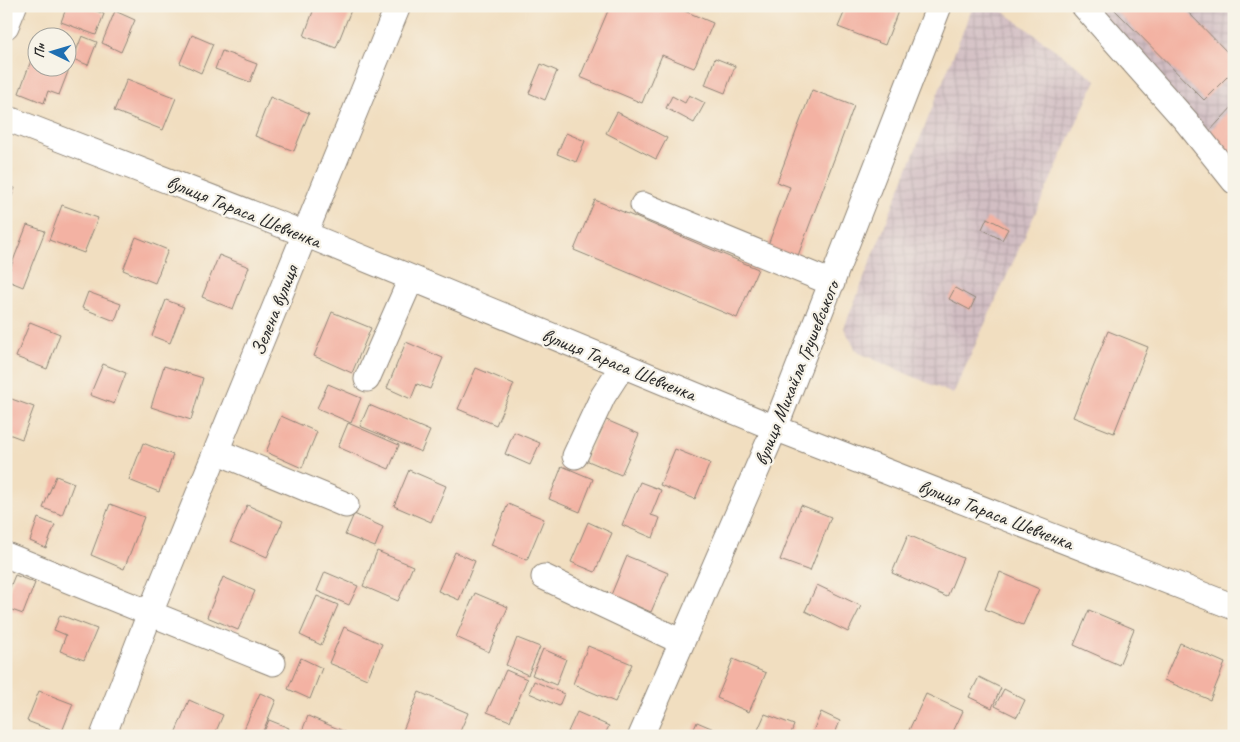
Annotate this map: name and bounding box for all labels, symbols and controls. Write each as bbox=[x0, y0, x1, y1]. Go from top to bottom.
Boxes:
north arrow bbox=[28, 28, 78, 78]
text: Пн bbox=[30, 42, 49, 59]
street label: вулиця Тараса Шевченка bbox=[163, 169, 326, 254]
street label: Зелена вулиця bbox=[245, 259, 305, 359]
street label: вулиця Михайла Грушевського bbox=[748, 276, 846, 469]
street label: вулиця Тараса Шевченка bbox=[538, 322, 701, 407]
street label: вулиця Тараса Шевченка bbox=[915, 473, 1078, 556]

